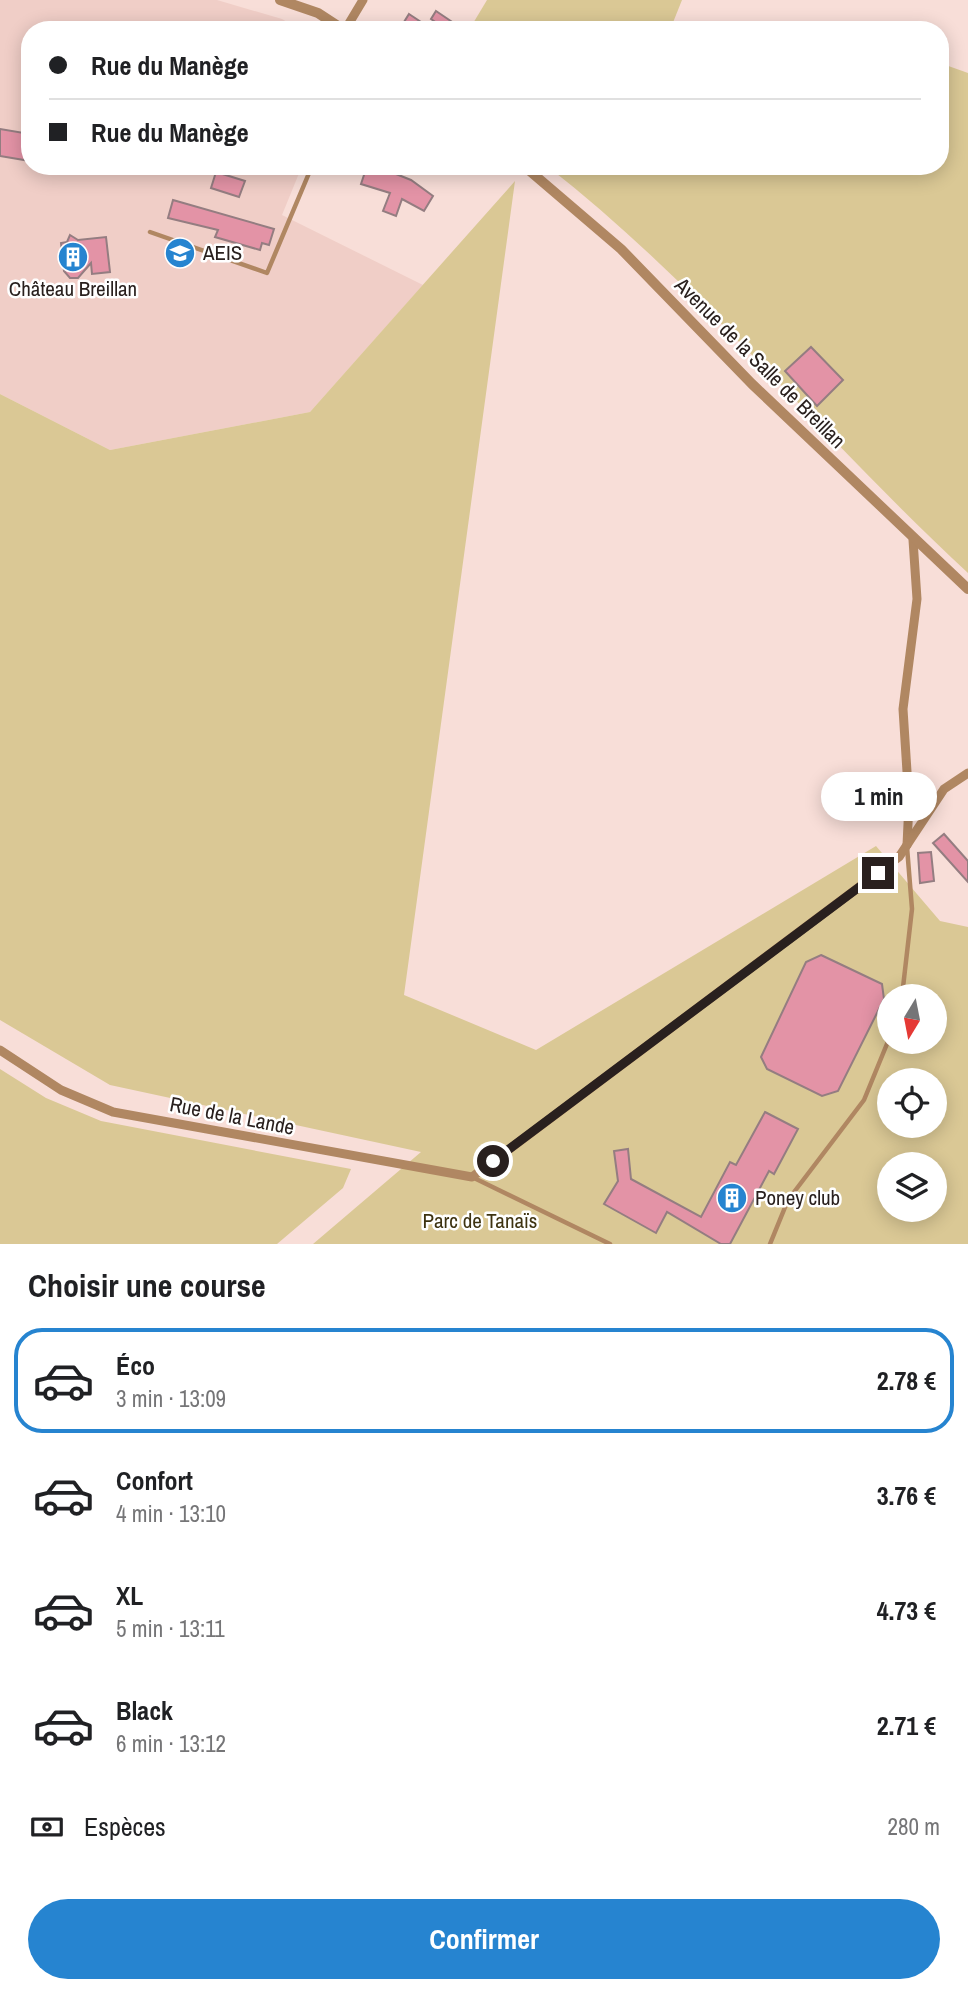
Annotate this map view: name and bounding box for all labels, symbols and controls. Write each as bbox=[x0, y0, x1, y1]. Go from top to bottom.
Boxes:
text: Rue du Manège bbox=[91, 48, 249, 83]
text: Rue du Manège bbox=[91, 115, 249, 150]
school or university icon: AEIS bbox=[163, 236, 197, 270]
place label: AEIS bbox=[202, 238, 242, 267]
building icon: Château Breillan bbox=[56, 240, 90, 274]
street label: Avenue de la Salle de Breillan bbox=[668, 270, 852, 454]
place label: Château Breillan bbox=[9, 274, 137, 303]
callout: 1 min bbox=[820, 772, 936, 820]
text: 1 min bbox=[854, 781, 904, 812]
route end bbox=[862, 857, 894, 889]
north arrow bbox=[877, 984, 947, 1054]
map controls bbox=[877, 984, 947, 1222]
button: locate bbox=[877, 1068, 947, 1138]
street label: Rue de la Lande bbox=[167, 1089, 297, 1142]
route start bbox=[477, 1145, 509, 1177]
button: layers bbox=[877, 1152, 947, 1222]
building icon: Poney club bbox=[715, 1181, 749, 1215]
place label: Poney club bbox=[755, 1183, 840, 1212]
park label: Parc de Tanaïs bbox=[423, 1206, 537, 1235]
text: Choisir une course bbox=[28, 1264, 266, 1307]
text: Éco bbox=[116, 1348, 155, 1383]
icon: car bbox=[32, 1349, 95, 1412]
text: 2.78 € bbox=[877, 1363, 936, 1398]
text: 3 min · 13:09 bbox=[116, 1383, 226, 1414]
text: Confort bbox=[116, 1463, 193, 1498]
icon: car bbox=[32, 1464, 95, 1527]
text: 3.76 € bbox=[877, 1478, 936, 1513]
text: 4 min · 13:10 bbox=[116, 1498, 226, 1529]
text: XL bbox=[116, 1578, 143, 1613]
icon: car bbox=[32, 1579, 95, 1642]
text: 4.73 € bbox=[877, 1593, 936, 1628]
text: 5 min · 13:11 bbox=[116, 1613, 225, 1644]
text: Black bbox=[116, 1693, 173, 1728]
icon: car bbox=[32, 1694, 95, 1757]
text: 2.71 € bbox=[877, 1708, 936, 1743]
text: 6 min · 13:12 bbox=[116, 1728, 226, 1759]
icon: cash bbox=[28, 1808, 66, 1846]
text: Espèces bbox=[84, 1809, 166, 1844]
text: 280 m bbox=[888, 1811, 940, 1842]
button: Confirmer bbox=[28, 1899, 940, 1979]

